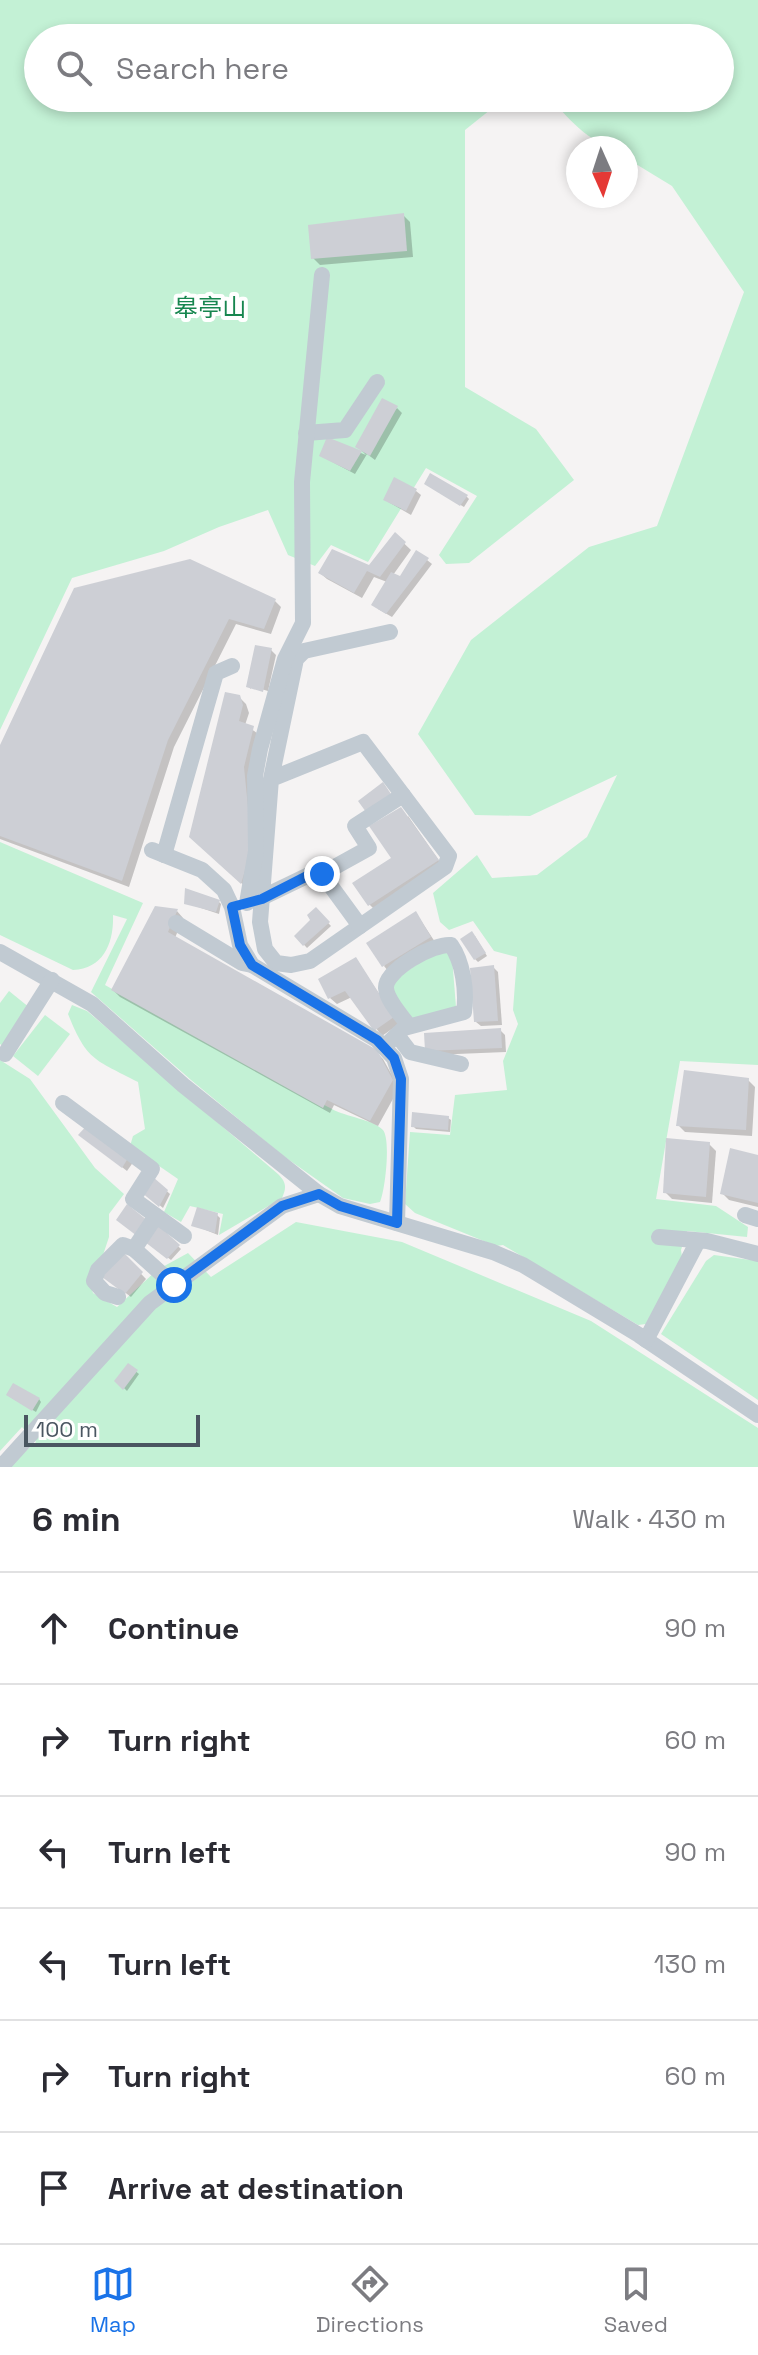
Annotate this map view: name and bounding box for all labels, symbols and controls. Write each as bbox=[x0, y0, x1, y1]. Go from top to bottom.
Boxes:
search box bbox=[24, 24, 734, 112]
icon: search bbox=[52, 46, 96, 90]
text: Search here bbox=[116, 49, 289, 88]
north arrow bbox=[566, 136, 638, 208]
park label: 皋亭山 bbox=[174, 292, 246, 323]
route end bbox=[304, 856, 340, 892]
route start bbox=[156, 1267, 192, 1303]
scale bar bbox=[24, 1411, 200, 1447]
text: 100 m bbox=[36, 1415, 98, 1443]
text: 6 min bbox=[32, 1498, 121, 1541]
text: Walk · 430 m bbox=[572, 1502, 726, 1536]
icon: ahead bbox=[32, 1606, 76, 1650]
text: Continue bbox=[108, 1609, 239, 1648]
text: 90 m bbox=[664, 1611, 726, 1645]
icon: right bbox=[32, 1718, 76, 1762]
text: Turn right bbox=[108, 1721, 251, 1760]
text: 60 m bbox=[664, 1723, 726, 1757]
icon: left bbox=[32, 1830, 76, 1874]
text: Turn left bbox=[108, 1833, 231, 1872]
text: 90 m bbox=[664, 1835, 726, 1869]
icon: left bbox=[32, 1942, 76, 1986]
text: Turn left bbox=[108, 1945, 231, 1984]
text: 130 m bbox=[654, 1947, 726, 1981]
icon: right bbox=[32, 2054, 76, 2098]
text: Turn right bbox=[108, 2057, 251, 2096]
text: 60 m bbox=[664, 2059, 726, 2093]
icon: arrive bbox=[32, 2166, 76, 2210]
text: Arrive at destination bbox=[108, 2169, 404, 2208]
tab: Map bbox=[90, 2262, 136, 2338]
tab: Directions bbox=[316, 2262, 424, 2338]
tab: Saved bbox=[604, 2262, 668, 2338]

